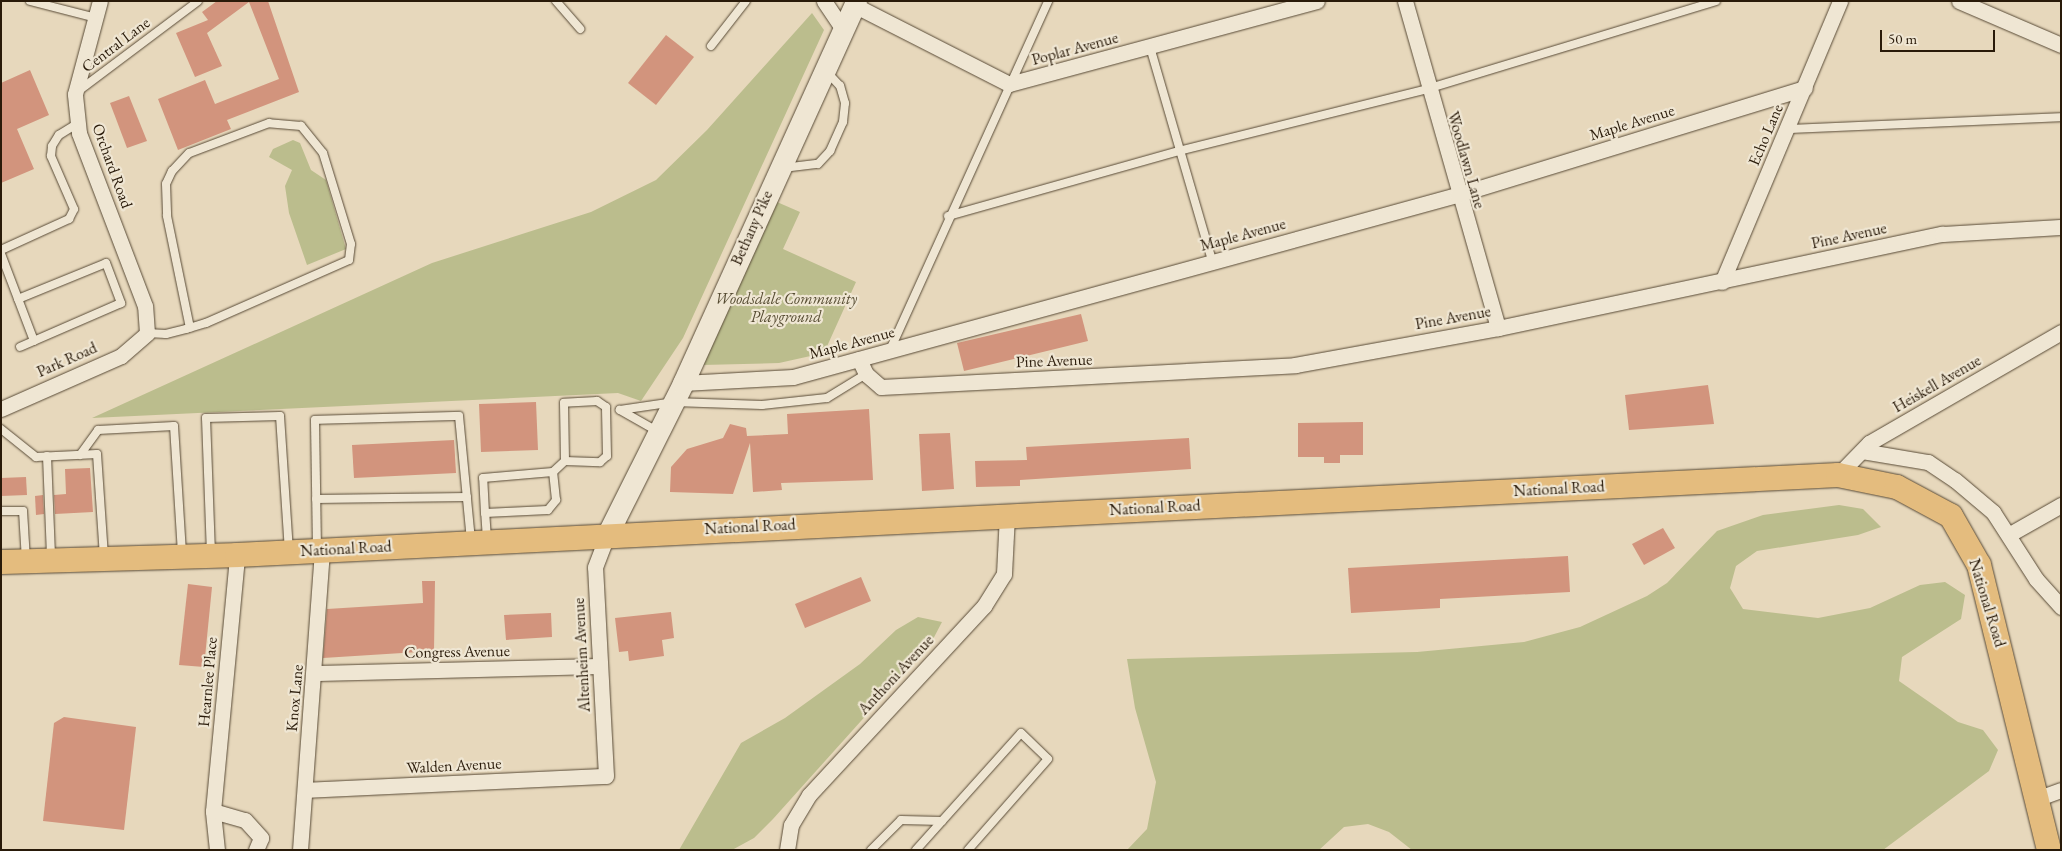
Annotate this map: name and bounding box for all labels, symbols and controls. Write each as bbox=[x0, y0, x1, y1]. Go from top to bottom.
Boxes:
street label: Central Lane bbox=[78, 13, 154, 77]
scale bar bbox=[1882, 20, 1997, 52]
street label: Poplar Avenue bbox=[1030, 28, 1120, 70]
text: 50 m bbox=[1888, 29, 1917, 48]
street label: Maple Avenue bbox=[1587, 101, 1677, 145]
street label: Echo Lane bbox=[1744, 101, 1788, 169]
street label: Woodlawn Lane bbox=[1443, 109, 1489, 211]
street label: Orchard Road bbox=[88, 121, 136, 211]
street label: Bethany Pike bbox=[727, 188, 777, 268]
street label: Maple Avenue bbox=[1198, 214, 1288, 256]
street label: Pine Avenue bbox=[1810, 219, 1888, 253]
park label: Woodsdale Community Playground bbox=[715, 289, 857, 327]
street label: Pine Avenue bbox=[1414, 302, 1492, 334]
street label: Maple Avenue bbox=[807, 322, 897, 364]
street label: Park Road bbox=[34, 338, 100, 382]
street label: Pine Avenue bbox=[1015, 350, 1093, 372]
street label: Heiskell Avenue bbox=[1889, 351, 1985, 417]
street label: National Road bbox=[1513, 477, 1605, 501]
street label: National Road bbox=[1109, 496, 1201, 520]
street label: National Road bbox=[704, 515, 796, 539]
street label: National Road bbox=[300, 537, 392, 561]
street label: National Road bbox=[1964, 557, 2010, 649]
street label: Altenheim Avenue bbox=[569, 597, 595, 713]
street label: Anthoni Avenue bbox=[854, 631, 938, 719]
street label: Hearnlee Place bbox=[195, 636, 221, 728]
street label: Congress Avenue bbox=[404, 641, 510, 663]
street label: Knox Lane bbox=[283, 664, 307, 732]
street label: Walden Avenue bbox=[406, 754, 502, 778]

